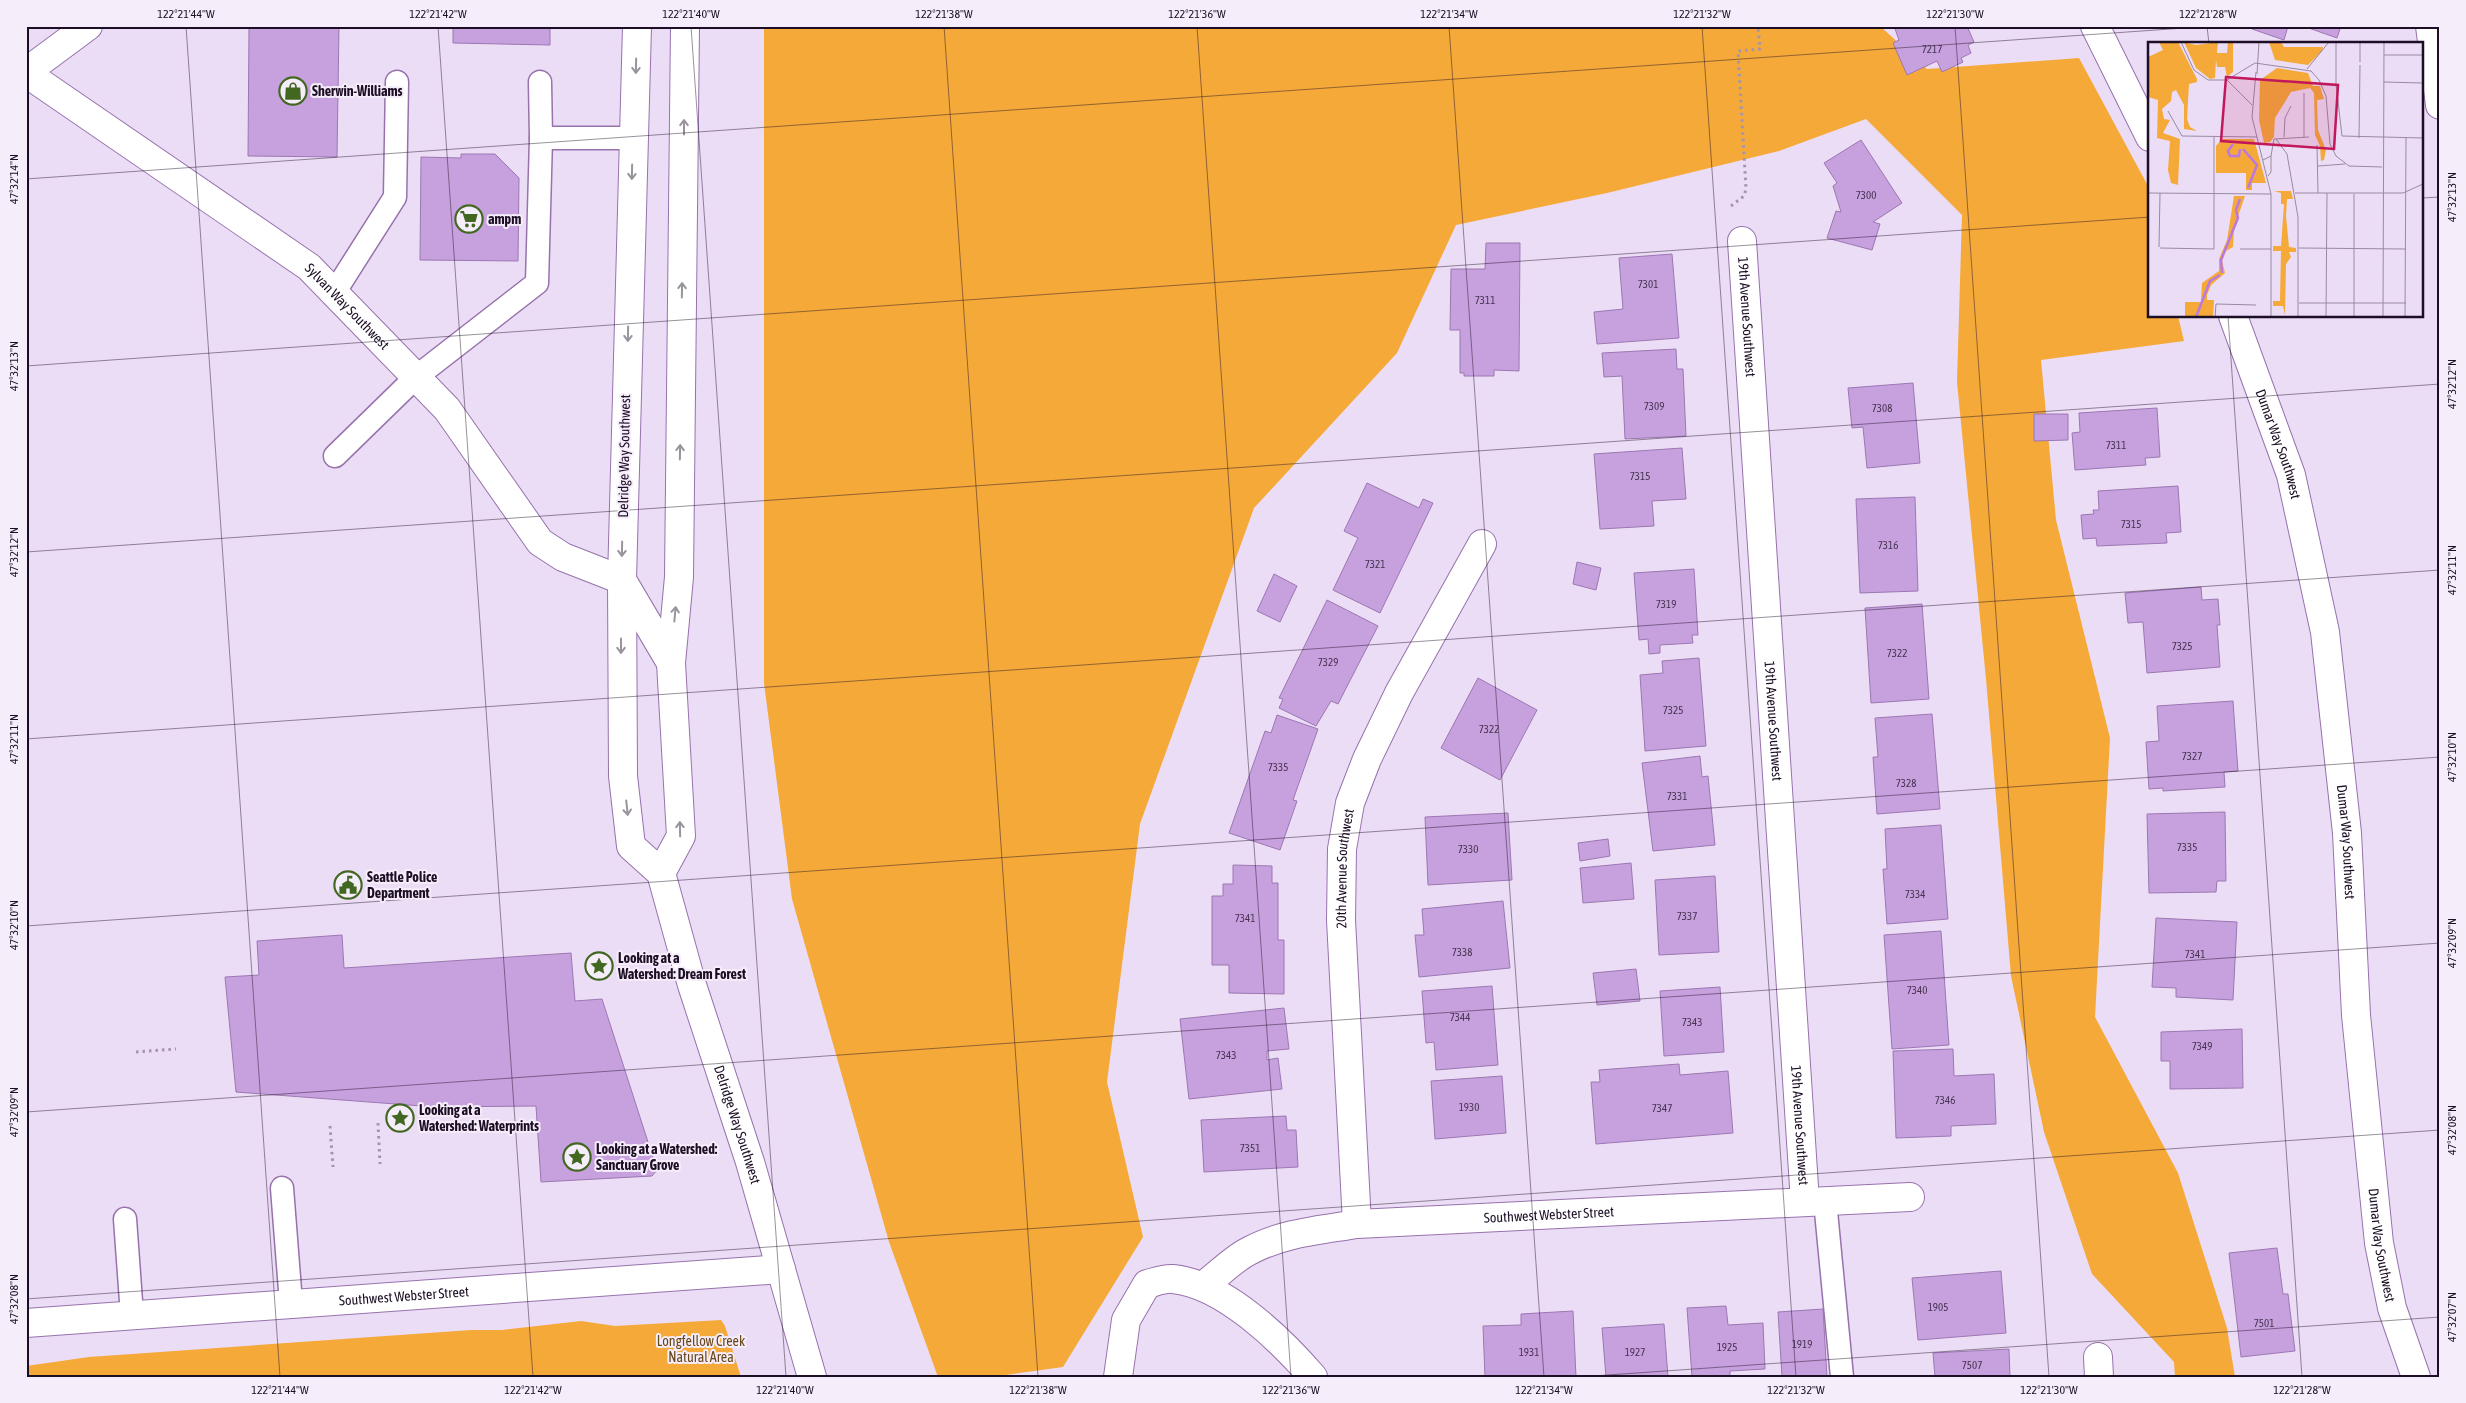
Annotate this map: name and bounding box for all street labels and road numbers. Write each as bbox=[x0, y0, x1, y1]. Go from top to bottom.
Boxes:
street label: 19th Avenue Southwest bbox=[1735, 256, 1759, 377]
street label: Sylvan Way Southwest bbox=[302, 260, 393, 353]
street label: Dumar Way Southwest bbox=[2252, 387, 2304, 500]
street label: Delridge Way Southwest bbox=[615, 394, 633, 518]
street label: 19th Avenue Southwest bbox=[1762, 660, 1785, 782]
street label: Dumar Way Southwest bbox=[2334, 784, 2358, 900]
street label: 20th Avenue Southwest bbox=[1333, 807, 1357, 929]
street label: Delridge Way Southwest bbox=[711, 1063, 764, 1186]
street label: 19th Avenue Southwest bbox=[1788, 1065, 1812, 1186]
street label: Dumar Way Southwest bbox=[2366, 1188, 2399, 1303]
street label: Southwest Webster Street bbox=[1483, 1203, 1614, 1226]
street label: Southwest Webster Street bbox=[338, 1283, 470, 1309]

